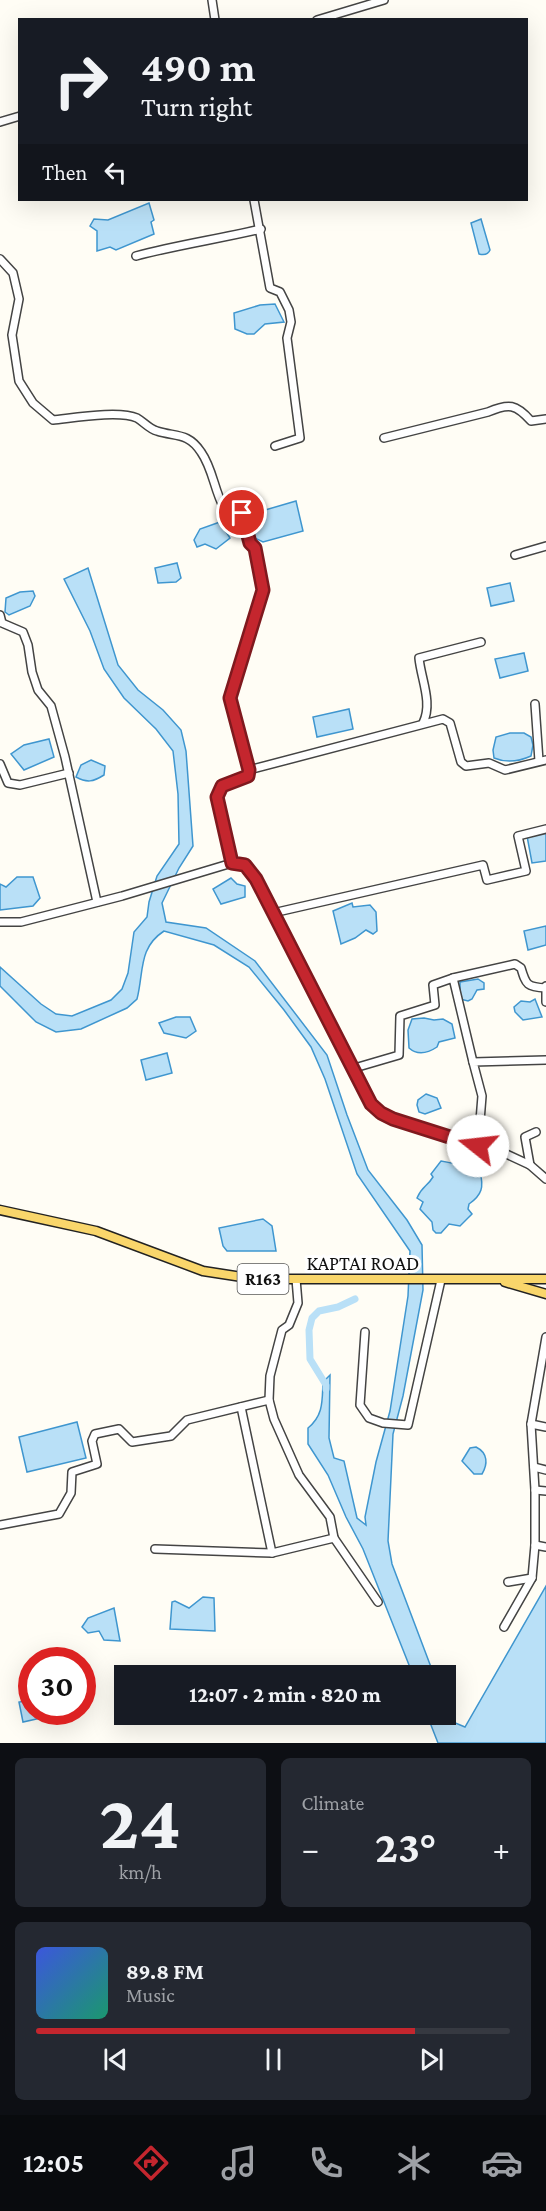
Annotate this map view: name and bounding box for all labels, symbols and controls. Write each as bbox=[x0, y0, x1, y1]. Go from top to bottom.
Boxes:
icon: right bbox=[42, 42, 120, 120]
text: 490 m bbox=[141, 43, 256, 90]
text: Turn right bbox=[141, 92, 252, 122]
icon: left bbox=[99, 156, 132, 189]
text: Then bbox=[42, 160, 87, 185]
pin bbox=[216, 487, 267, 538]
icon: arrive bbox=[225, 496, 258, 529]
position arrow bbox=[446, 1114, 510, 1178]
street label: KAPTAI ROAD bbox=[307, 1252, 419, 1274]
road number: R163 bbox=[238, 1264, 288, 1294]
speed limit sign: 30 bbox=[18, 1647, 96, 1725]
text: 12:07 · 2 min · 820 m bbox=[189, 1682, 381, 1707]
text: 24 bbox=[99, 1778, 181, 1865]
text: Climate bbox=[302, 1792, 364, 1814]
text: 23° bbox=[375, 1822, 437, 1872]
text: − bbox=[302, 1830, 319, 1867]
text: + bbox=[493, 1830, 510, 1867]
text: km/h bbox=[119, 1861, 162, 1883]
text: 89.8 FM bbox=[126, 1959, 204, 1984]
text: Music bbox=[126, 1984, 175, 2006]
icon: previous bbox=[99, 2043, 132, 2076]
icon: pause bbox=[257, 2043, 290, 2076]
icon: next bbox=[415, 2043, 448, 2076]
icon: directions bbox=[130, 2142, 172, 2184]
icon: music bbox=[218, 2142, 260, 2184]
icon: phone bbox=[305, 2142, 347, 2184]
icon: climate bbox=[393, 2142, 435, 2184]
icon: car bbox=[481, 2142, 523, 2184]
text: 12:05 bbox=[23, 2148, 84, 2178]

